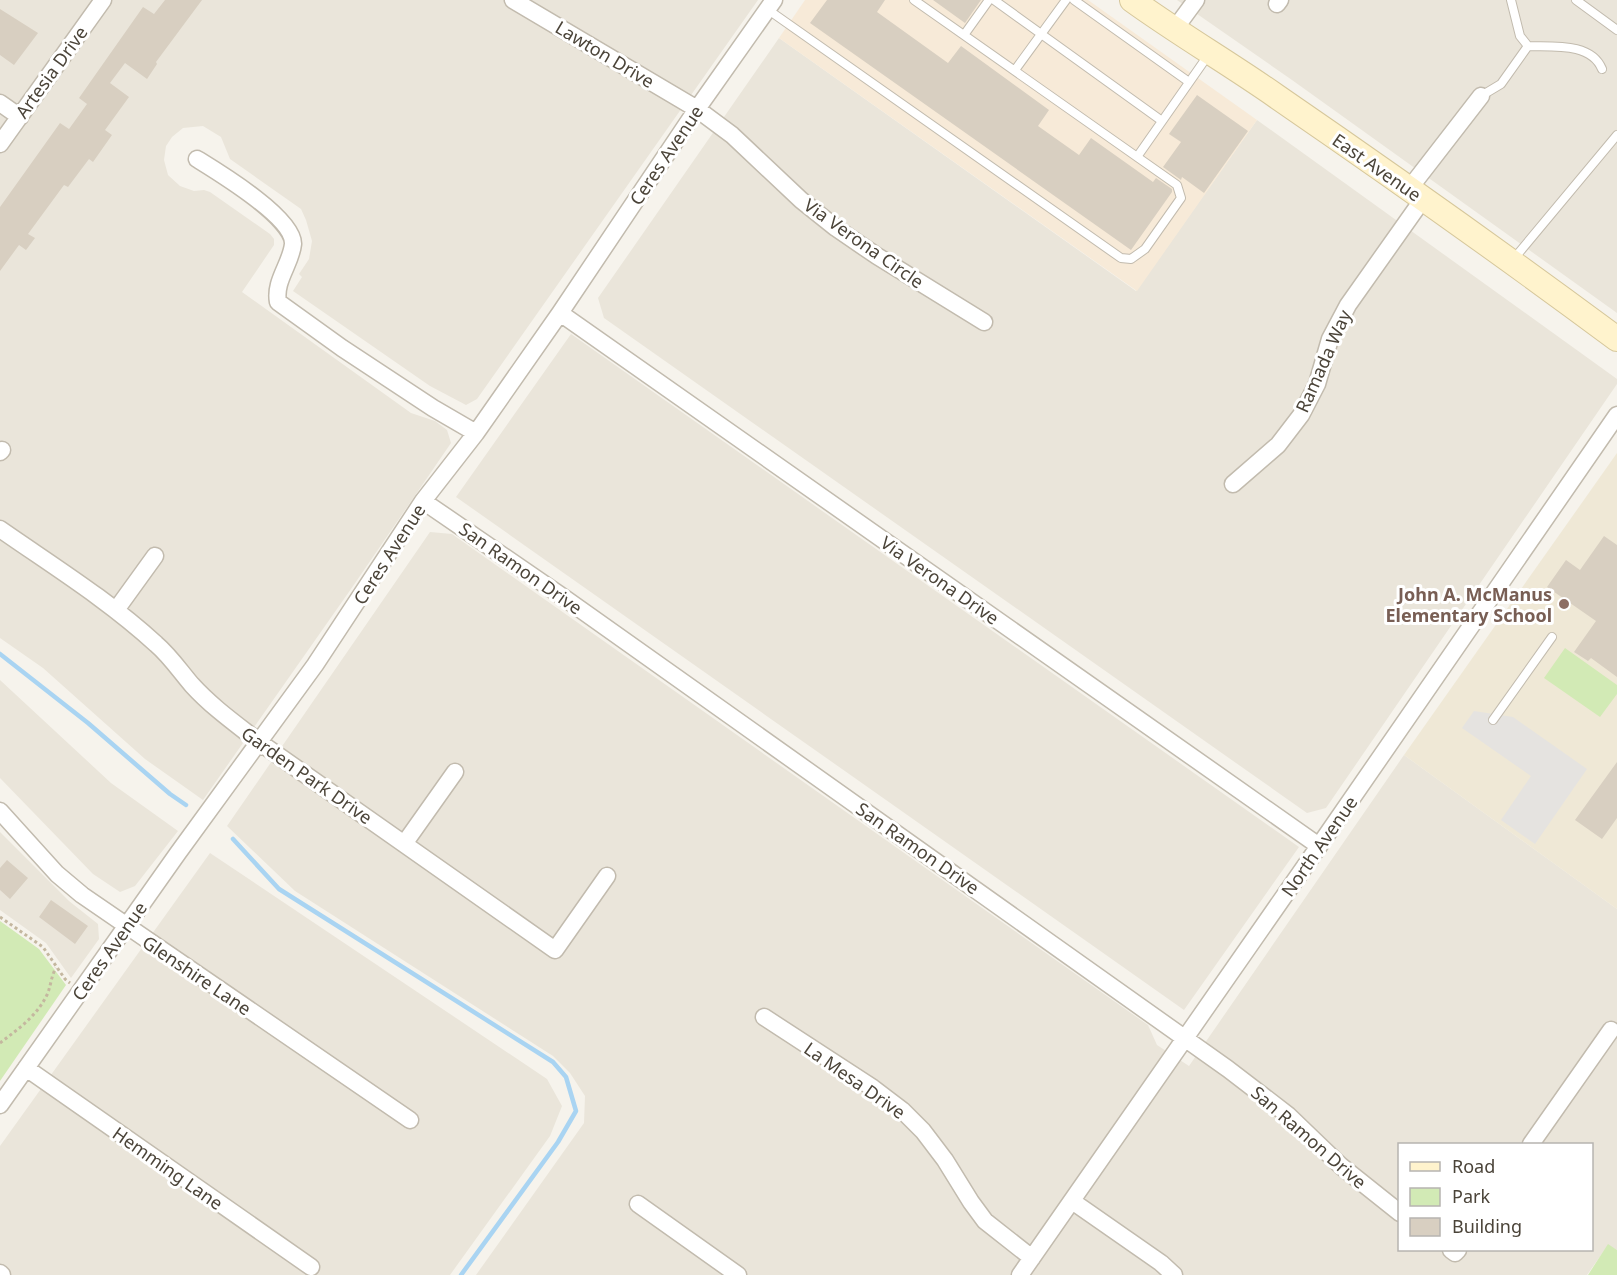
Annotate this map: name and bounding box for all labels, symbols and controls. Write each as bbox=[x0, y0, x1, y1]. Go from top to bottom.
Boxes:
street label: Lawton Drive bbox=[551, 15, 659, 93]
street label: Artesia Drive bbox=[10, 21, 92, 123]
street label: Ceres Avenue bbox=[624, 101, 708, 209]
street label: East Avenue bbox=[1328, 128, 1426, 206]
street label: Via Verona Circle bbox=[799, 193, 929, 293]
street label: Ramada Way bbox=[1290, 305, 1357, 416]
street label: Ceres Avenue bbox=[348, 499, 430, 609]
street label: San Ramon Drive bbox=[455, 517, 587, 619]
street label: Via Verona Drive bbox=[876, 530, 1004, 630]
place label: John A. McManus Elementary School bbox=[1385, 582, 1552, 627]
marker: John A. McManus Elementary School bbox=[1557, 597, 1571, 611]
street label: Garden Park Drive bbox=[237, 721, 377, 829]
street label: North Avenue bbox=[1275, 791, 1363, 901]
street label: San Ramon Drive bbox=[852, 797, 984, 899]
street label: Ceres Avenue bbox=[66, 897, 152, 1005]
street label: Glenshire Lane bbox=[138, 930, 256, 1020]
street label: La Mesa Drive bbox=[800, 1036, 910, 1124]
street label: San Ramon Drive bbox=[1246, 1080, 1372, 1194]
street label: Hemming Lane bbox=[108, 1121, 228, 1215]
legend bbox=[1398, 1143, 1593, 1251]
text: Road bbox=[1452, 1154, 1495, 1178]
text: Park bbox=[1452, 1184, 1490, 1208]
text: Building bbox=[1452, 1214, 1522, 1238]

